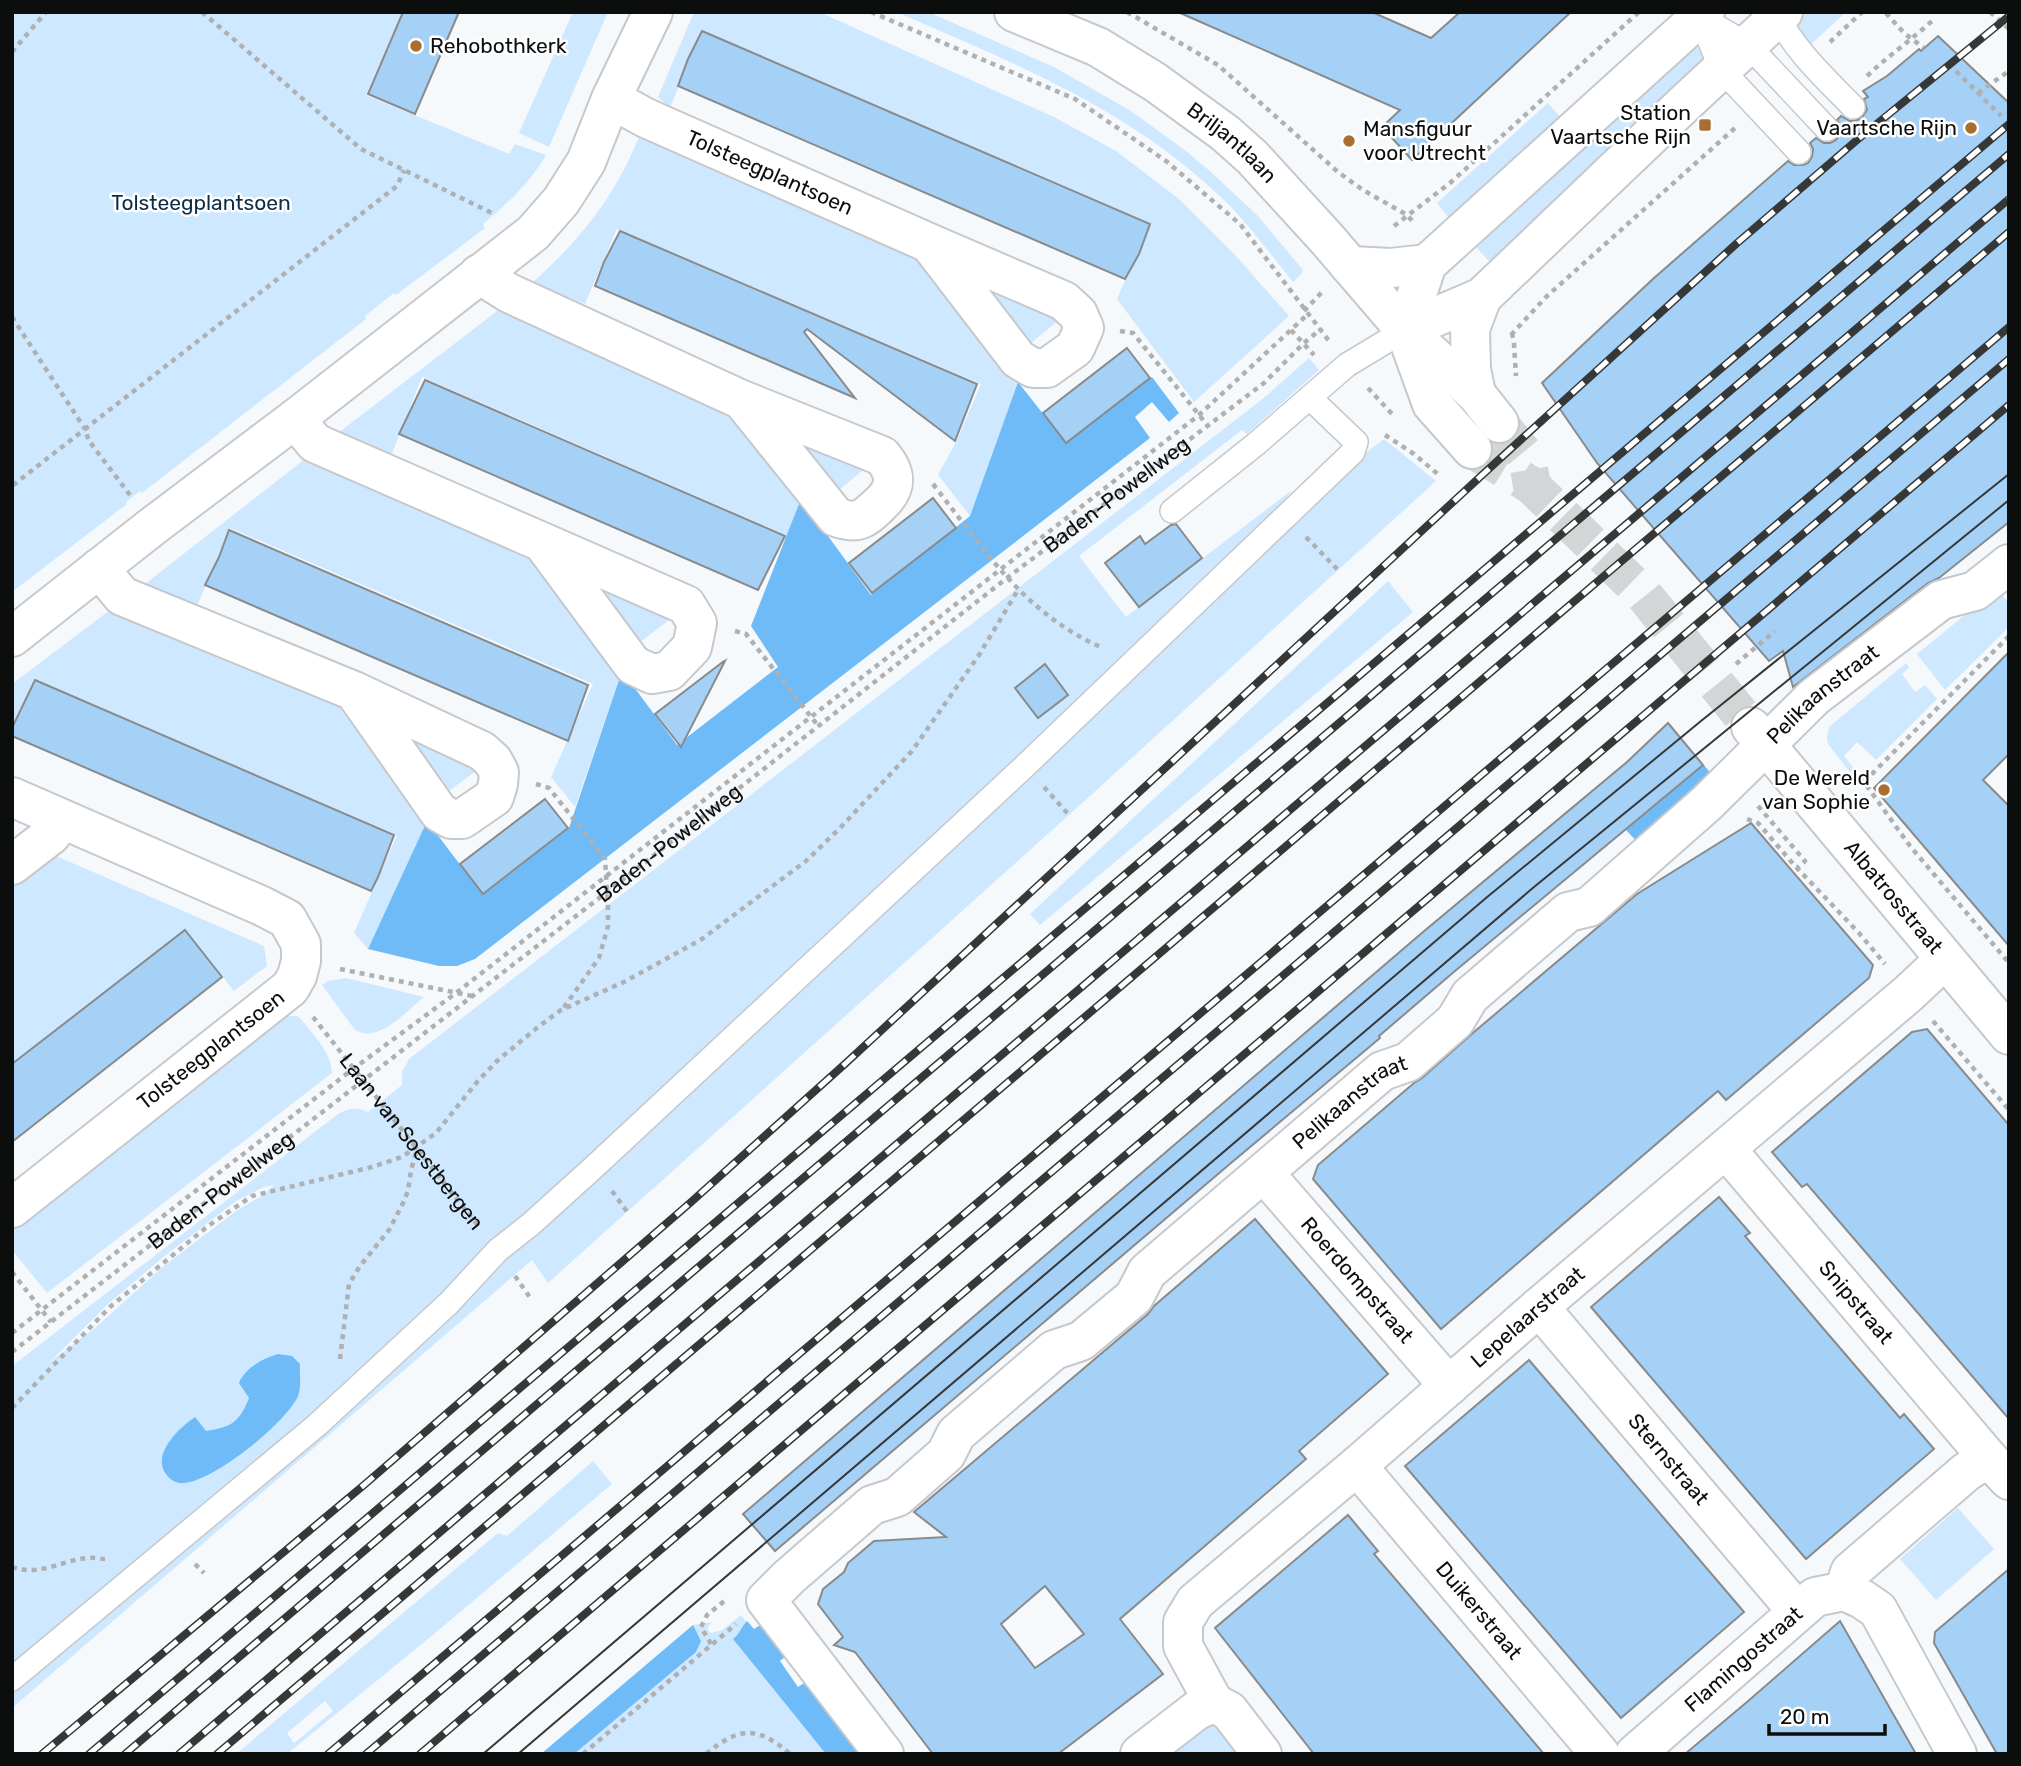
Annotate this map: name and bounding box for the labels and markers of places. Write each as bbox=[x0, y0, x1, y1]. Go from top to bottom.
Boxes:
place label: Rehobothkerk bbox=[430, 33, 567, 58]
marker: Rehobothkerk bbox=[408, 38, 424, 54]
place label: Station Vaartsche Rijn bbox=[1550, 100, 1691, 149]
place label: Vaartsche Rijn bbox=[1816, 115, 1957, 140]
place label: Mansfiguur voor Utrecht bbox=[1363, 116, 1486, 165]
marker: Station Vaartsche Rijn bbox=[1697, 117, 1713, 133]
marker: Vaartsche Rijn bbox=[1963, 120, 1979, 136]
marker: Mansfiguur voor Utrecht bbox=[1341, 133, 1357, 149]
place label: De Wereld van Sophie bbox=[1762, 765, 1870, 814]
marker: De Wereld van Sophie bbox=[1876, 782, 1892, 798]

